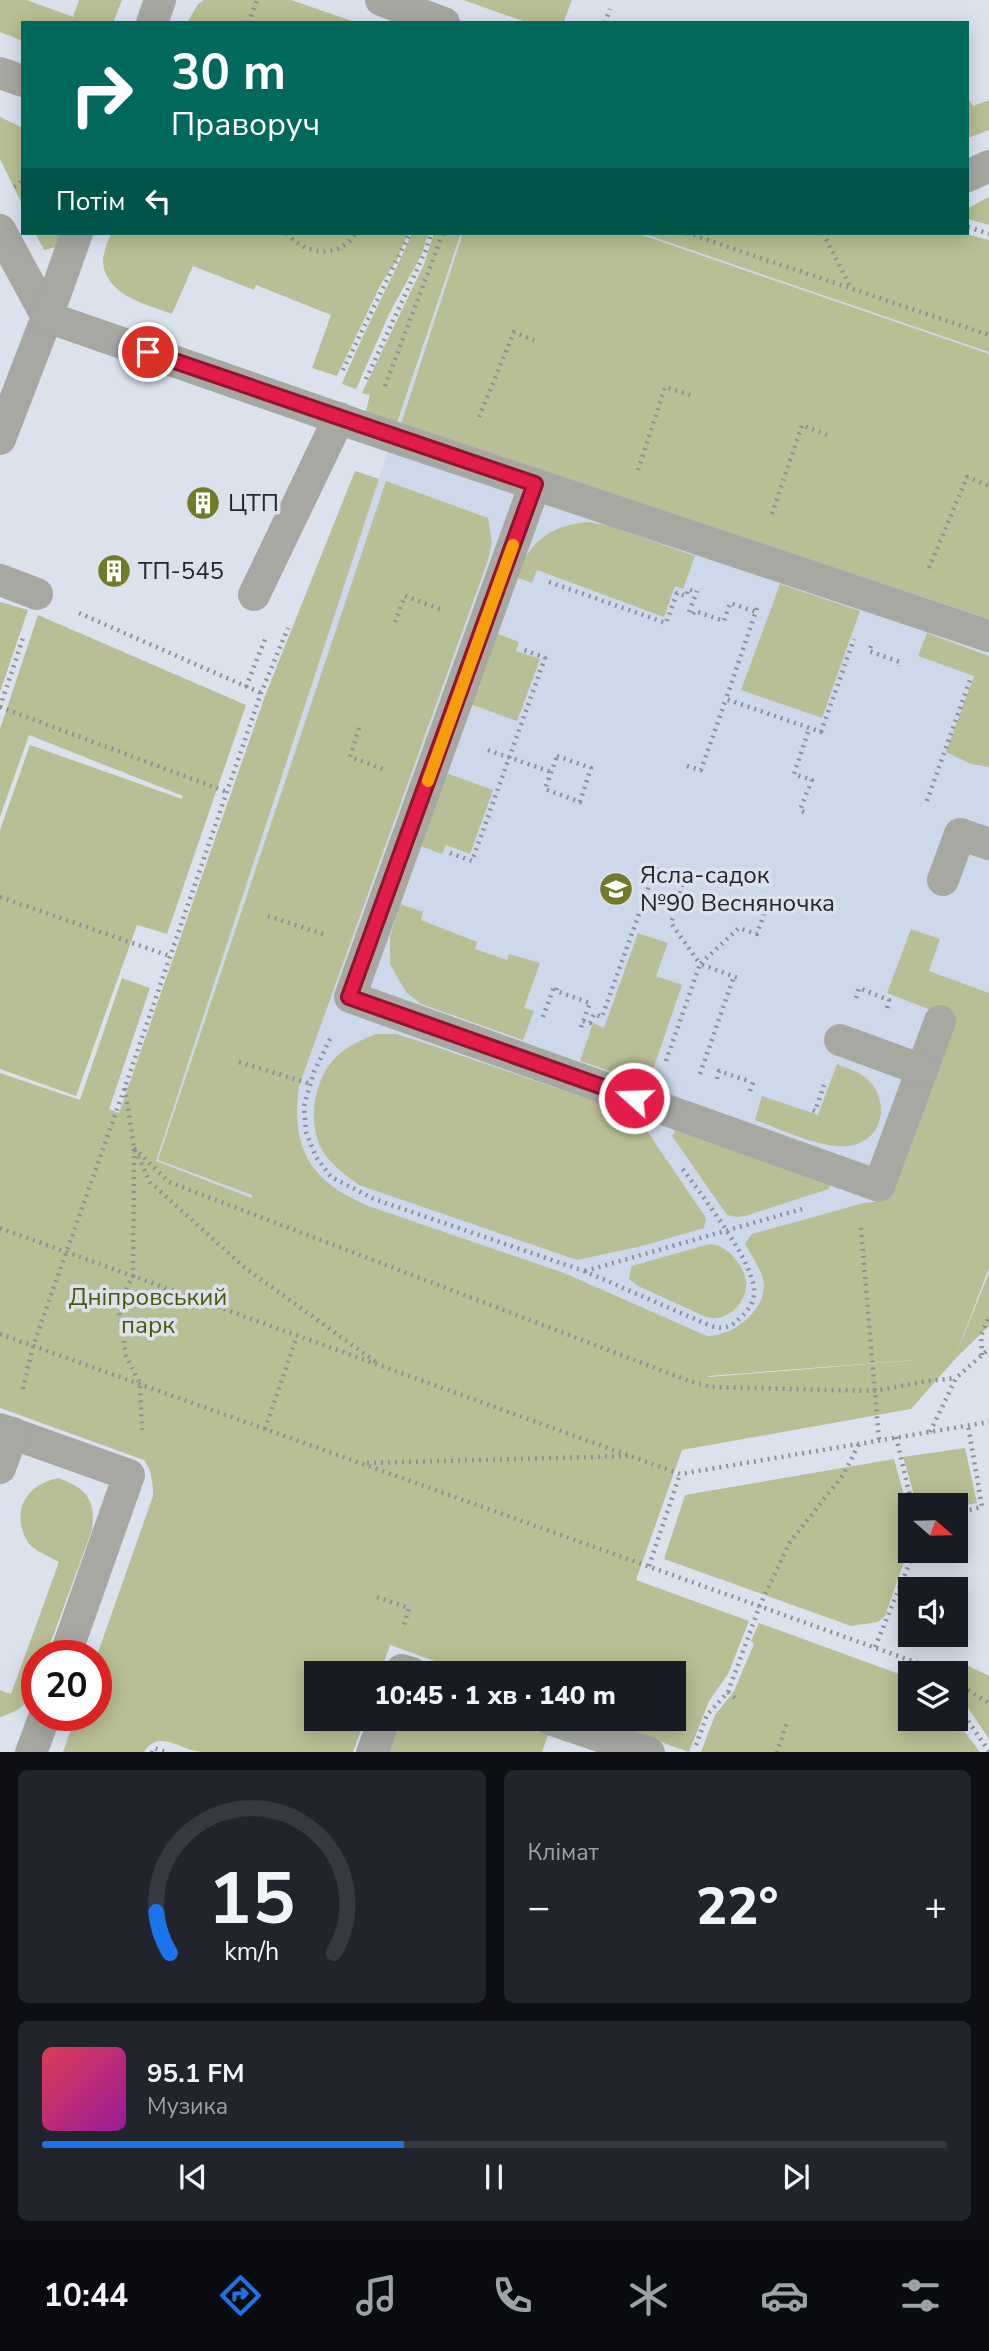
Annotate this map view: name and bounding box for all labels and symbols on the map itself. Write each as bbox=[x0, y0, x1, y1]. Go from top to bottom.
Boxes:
pin bbox=[118, 322, 178, 382]
building icon: ЦТП bbox=[184, 484, 222, 522]
place label: ЦТП bbox=[228, 487, 279, 519]
building icon: ТП-545 bbox=[95, 552, 133, 590]
place label: ТП-545 bbox=[138, 555, 224, 587]
place label: Ясла-садок №90 Весняночка bbox=[640, 859, 835, 919]
school or university icon: Ясла-садок №90 Весняночка bbox=[597, 870, 635, 908]
position arrow bbox=[597, 1061, 671, 1135]
park label: Дніпровський парк bbox=[69, 1281, 227, 1341]
north arrow bbox=[898, 1493, 968, 1563]
speed limit sign: 20 bbox=[21, 1640, 112, 1731]

